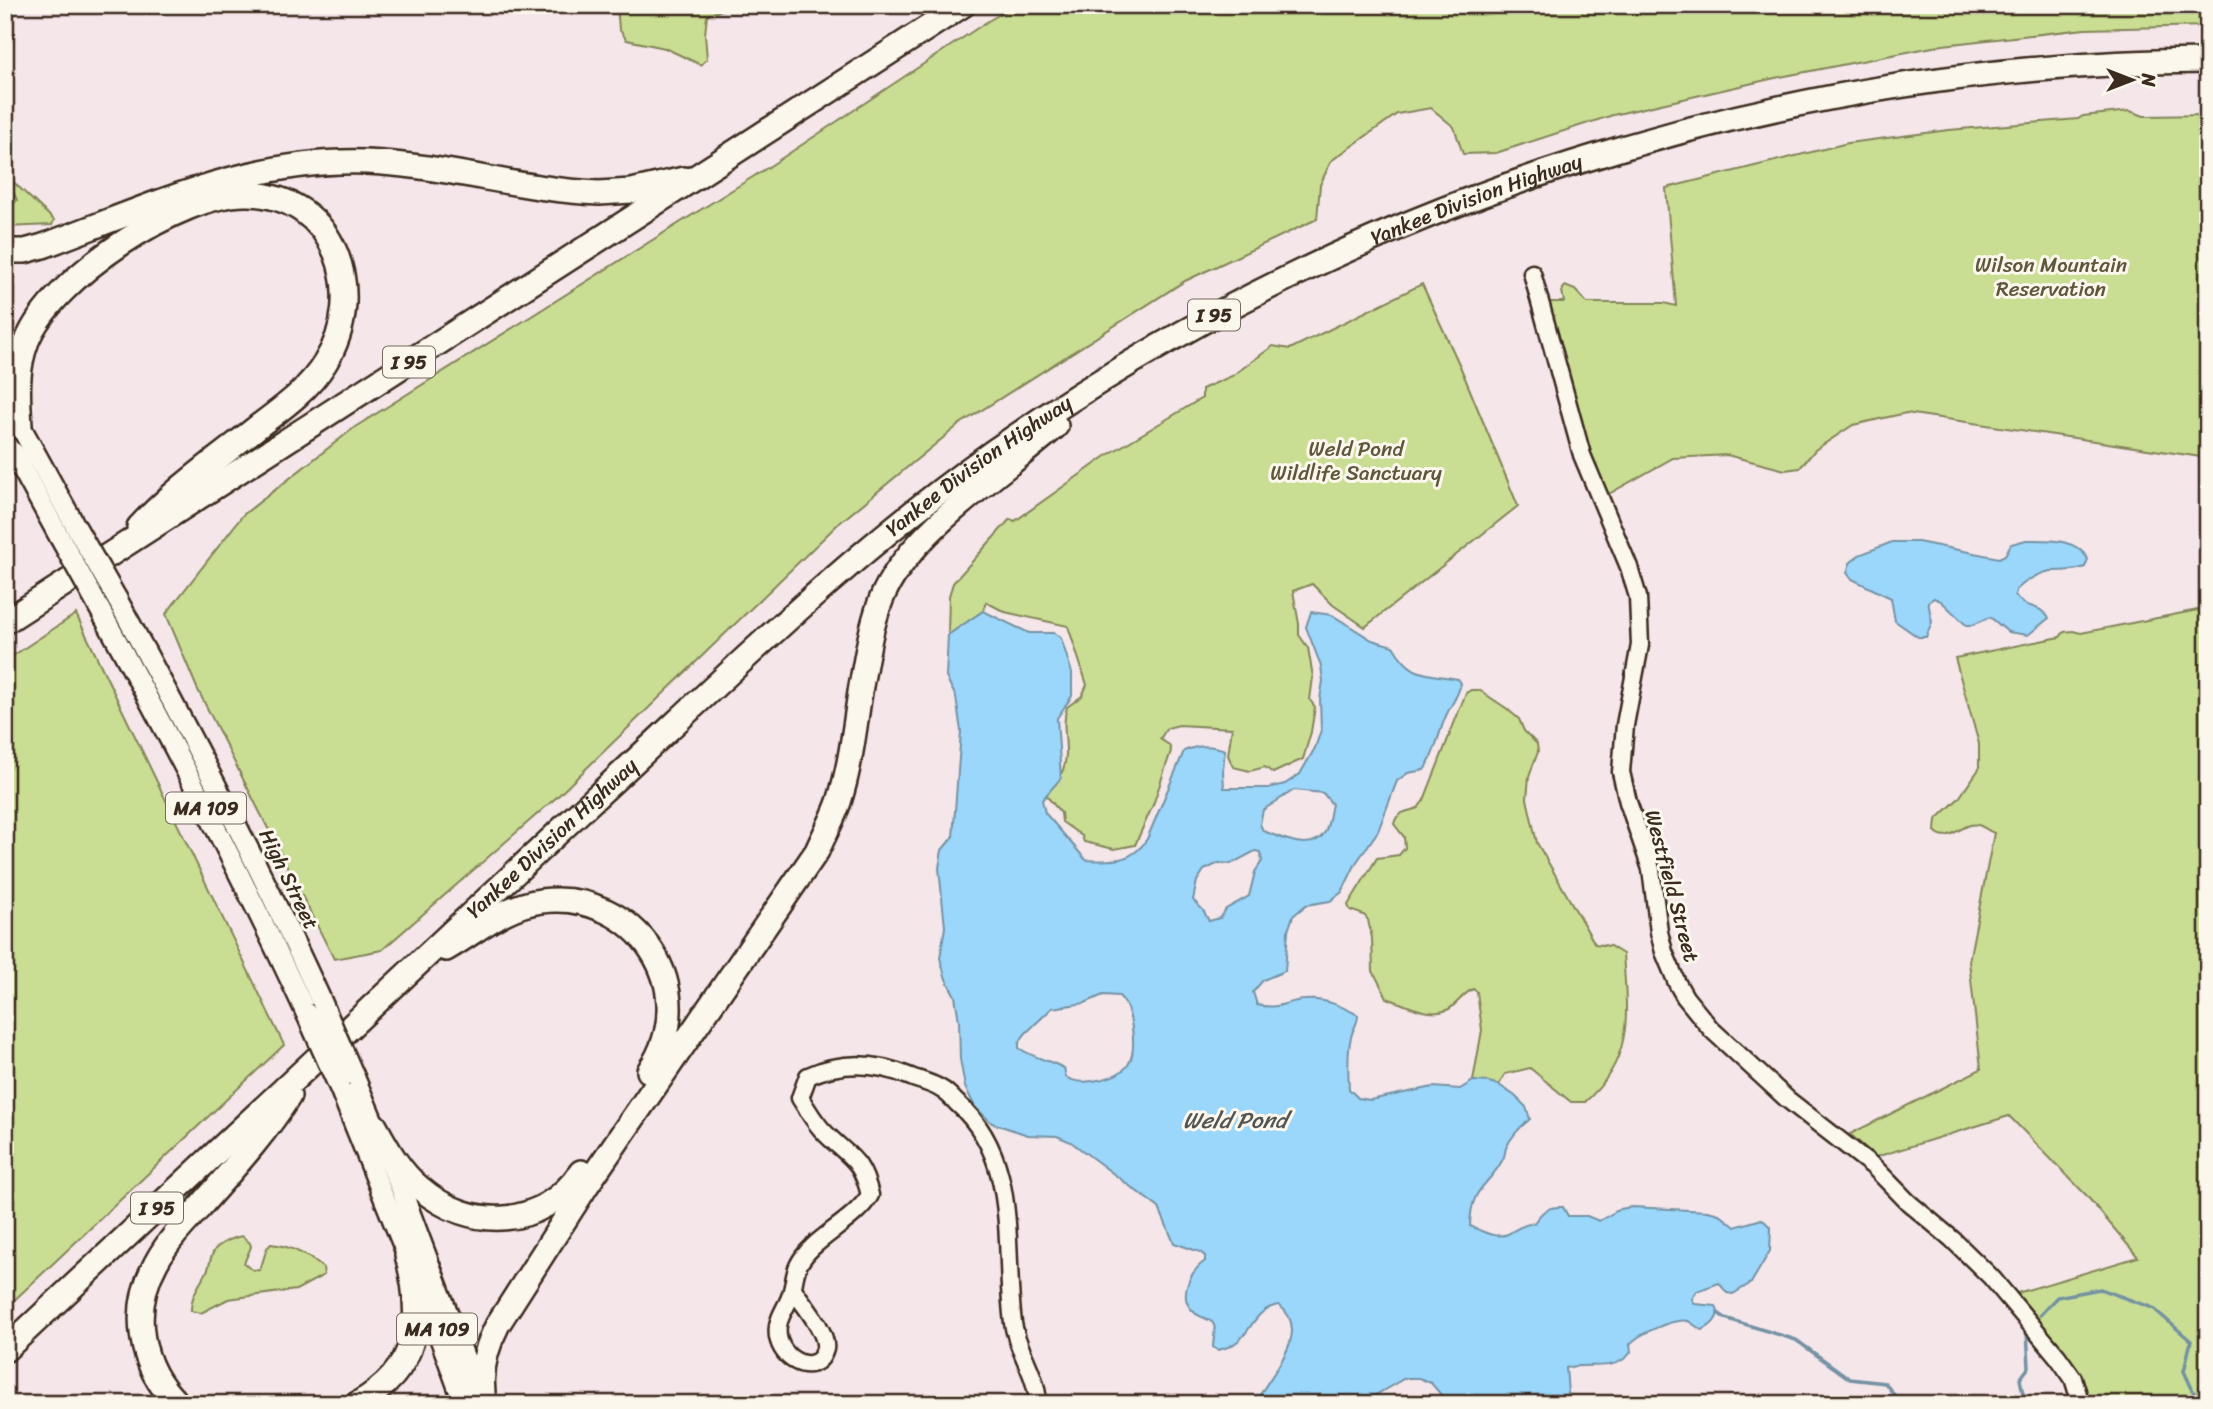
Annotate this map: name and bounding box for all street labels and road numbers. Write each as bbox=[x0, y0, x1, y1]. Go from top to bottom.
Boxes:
street label: Yankee Division Highway bbox=[1364, 142, 1587, 257]
road number: I 95 bbox=[1188, 300, 1240, 330]
road number: I 95 bbox=[383, 346, 435, 378]
street label: Yankee Division Highway bbox=[877, 385, 1080, 547]
street label: Yankee Division Highway bbox=[457, 748, 647, 928]
road number: MA 109 bbox=[166, 792, 246, 824]
street label: Westfield Street bbox=[1633, 806, 1711, 966]
street label: High Street bbox=[248, 822, 330, 936]
road number: I 95 bbox=[131, 1192, 183, 1224]
road number: MA 109 bbox=[397, 1314, 477, 1344]

